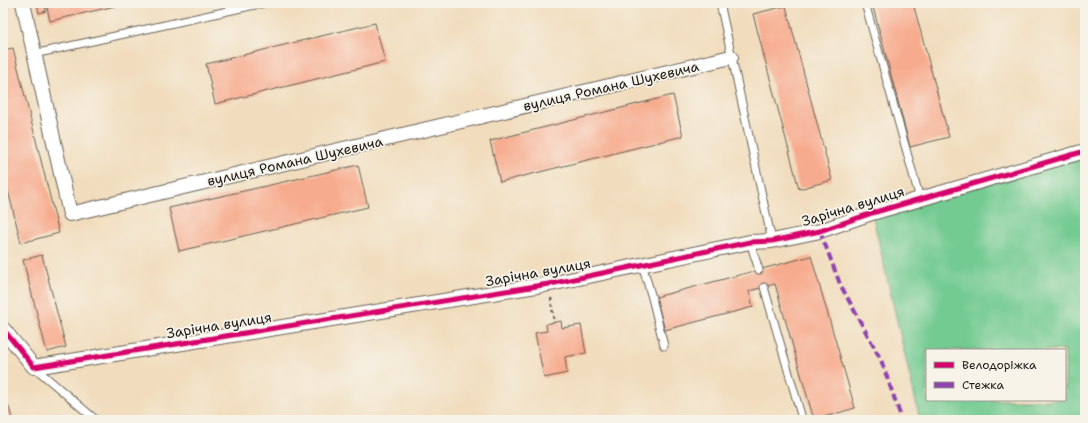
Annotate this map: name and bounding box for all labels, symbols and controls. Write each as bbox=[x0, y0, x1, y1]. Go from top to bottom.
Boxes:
street label: вулиця Романа Шухевича bbox=[521, 57, 701, 115]
street label: вулиця Романа Шухевича bbox=[205, 132, 385, 190]
street label: Зарічна вулиця bbox=[799, 182, 907, 230]
street label: Зарічна вулиця bbox=[484, 254, 592, 290]
street label: Зарічна вулиця bbox=[165, 308, 273, 342]
legend bbox=[926, 349, 1066, 401]
text: Велодоріжка bbox=[962, 357, 1037, 373]
text: Стежка bbox=[962, 377, 1004, 393]

